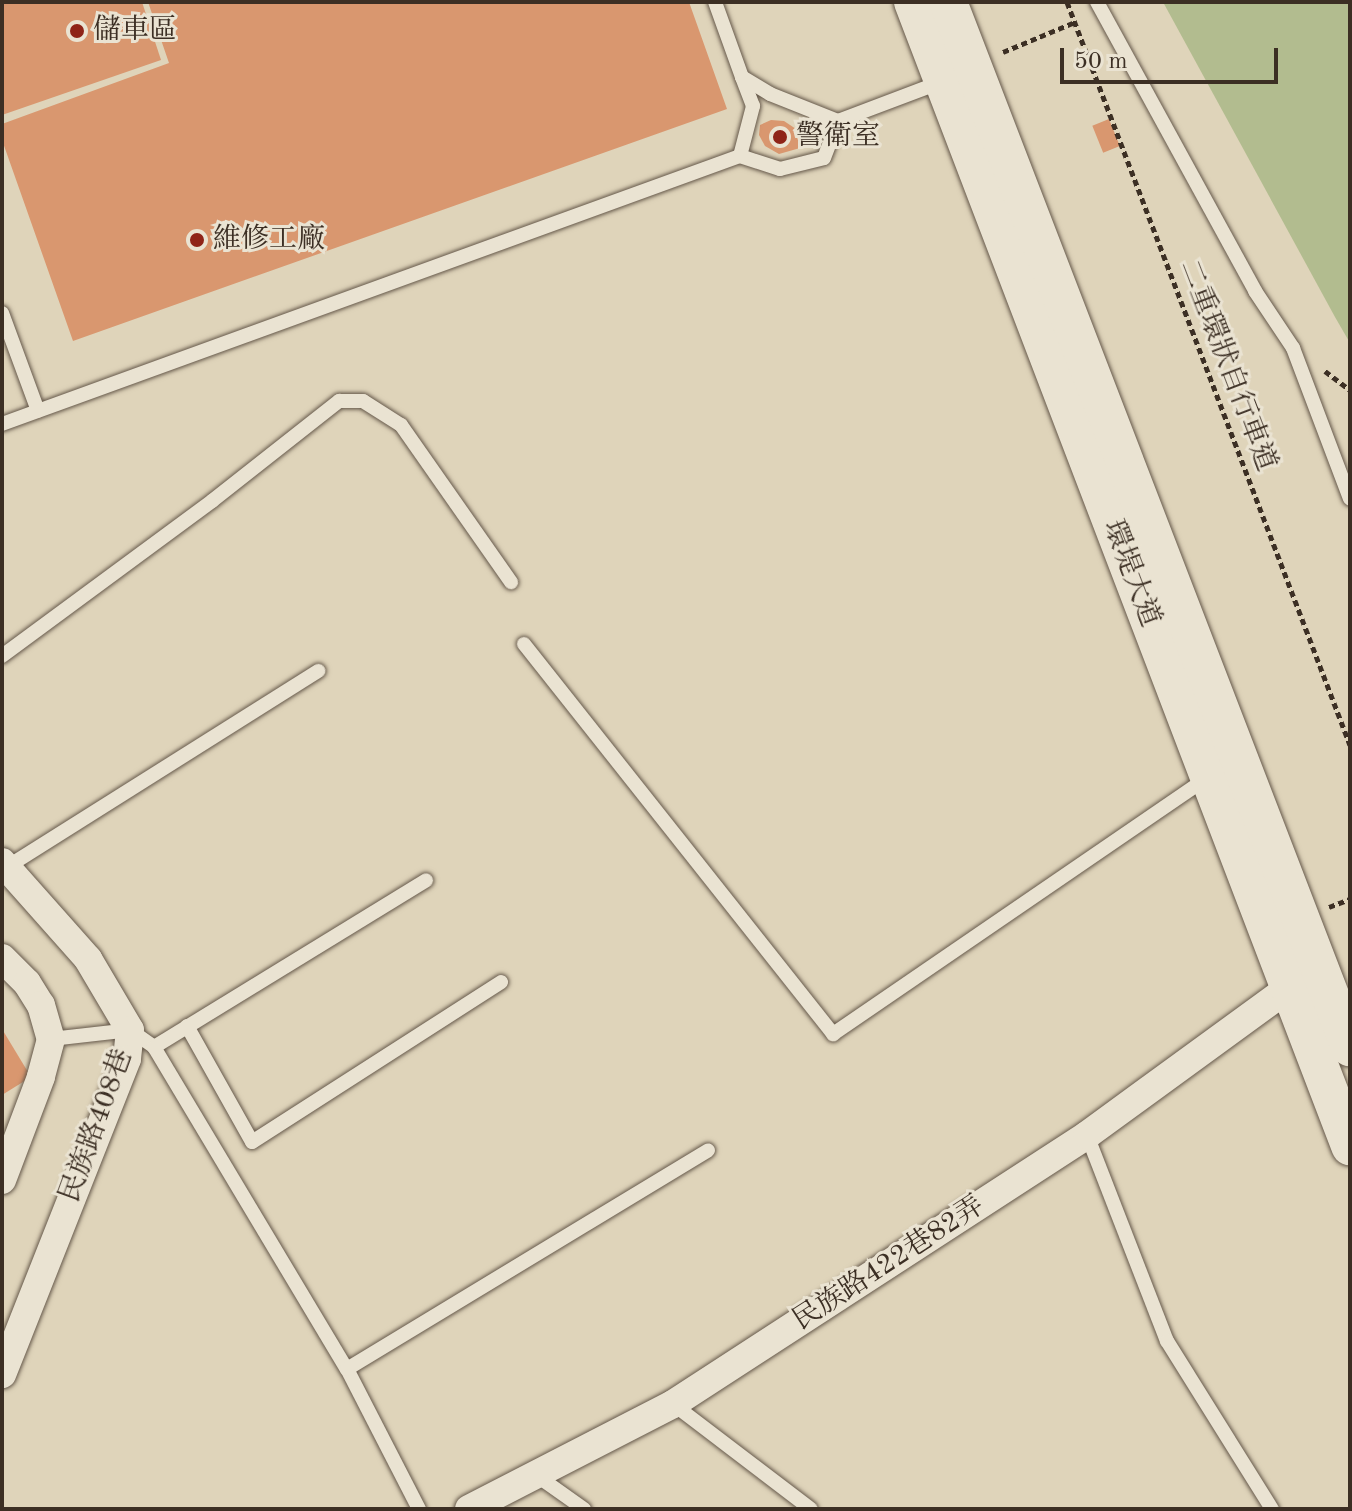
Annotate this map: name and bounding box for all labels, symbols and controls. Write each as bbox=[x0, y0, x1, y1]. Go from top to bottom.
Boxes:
place label: 儲車區 bbox=[93, 14, 177, 48]
marker: 儲車區 bbox=[68, 22, 86, 40]
scale bar bbox=[1064, 32, 1282, 82]
text: 50 m bbox=[1074, 50, 1128, 74]
place label: 警衛室 bbox=[796, 120, 880, 154]
marker: 警衛室 bbox=[771, 128, 789, 146]
place label: 維修工廠 bbox=[213, 223, 325, 257]
marker: 維修工廠 bbox=[188, 231, 206, 249]
street label: 二重環狀自行車道 bbox=[1171, 255, 1283, 477]
street label: 環堤大道 bbox=[1095, 516, 1167, 632]
street label: 民族路408巷 bbox=[54, 1045, 140, 1207]
street label: 民族路422巷82弄 bbox=[787, 1190, 991, 1338]

